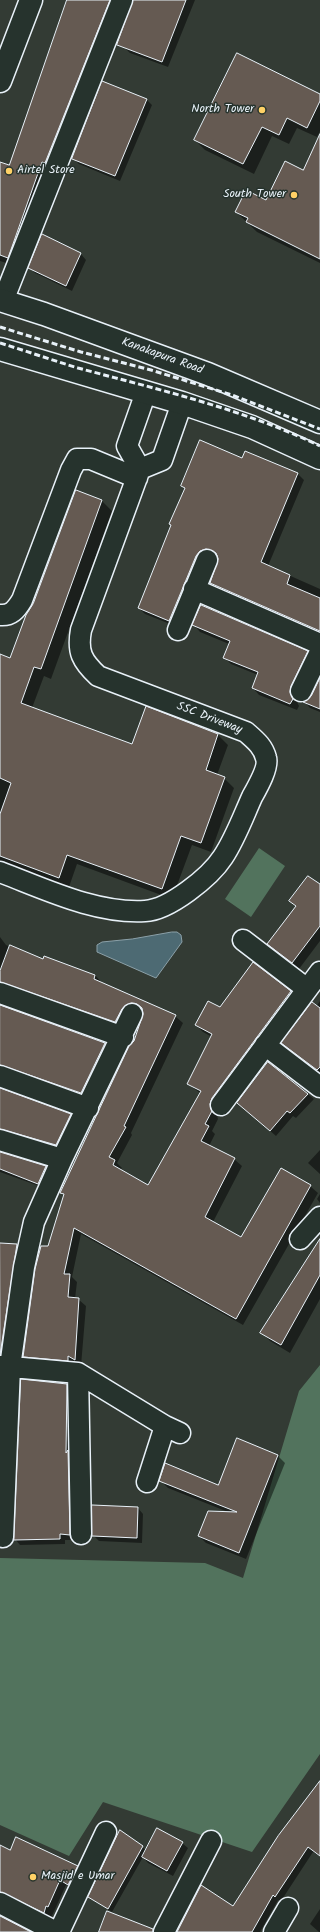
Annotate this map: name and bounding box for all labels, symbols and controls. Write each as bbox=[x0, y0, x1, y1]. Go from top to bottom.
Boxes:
place label: North Tower bbox=[191, 103, 254, 117]
marker: North Tower bbox=[257, 105, 267, 115]
place label: Airtel Store bbox=[17, 164, 75, 178]
marker: Airtel Store bbox=[4, 166, 14, 176]
place label: South Tower bbox=[223, 188, 286, 202]
marker: South Tower bbox=[289, 190, 299, 200]
street label: Kanakapura Road bbox=[119, 336, 205, 378]
street label: SSC Driveway bbox=[174, 700, 244, 738]
place label: Masjid e Umar bbox=[41, 1870, 114, 1884]
marker: Masjid e Umar bbox=[28, 1872, 38, 1882]

